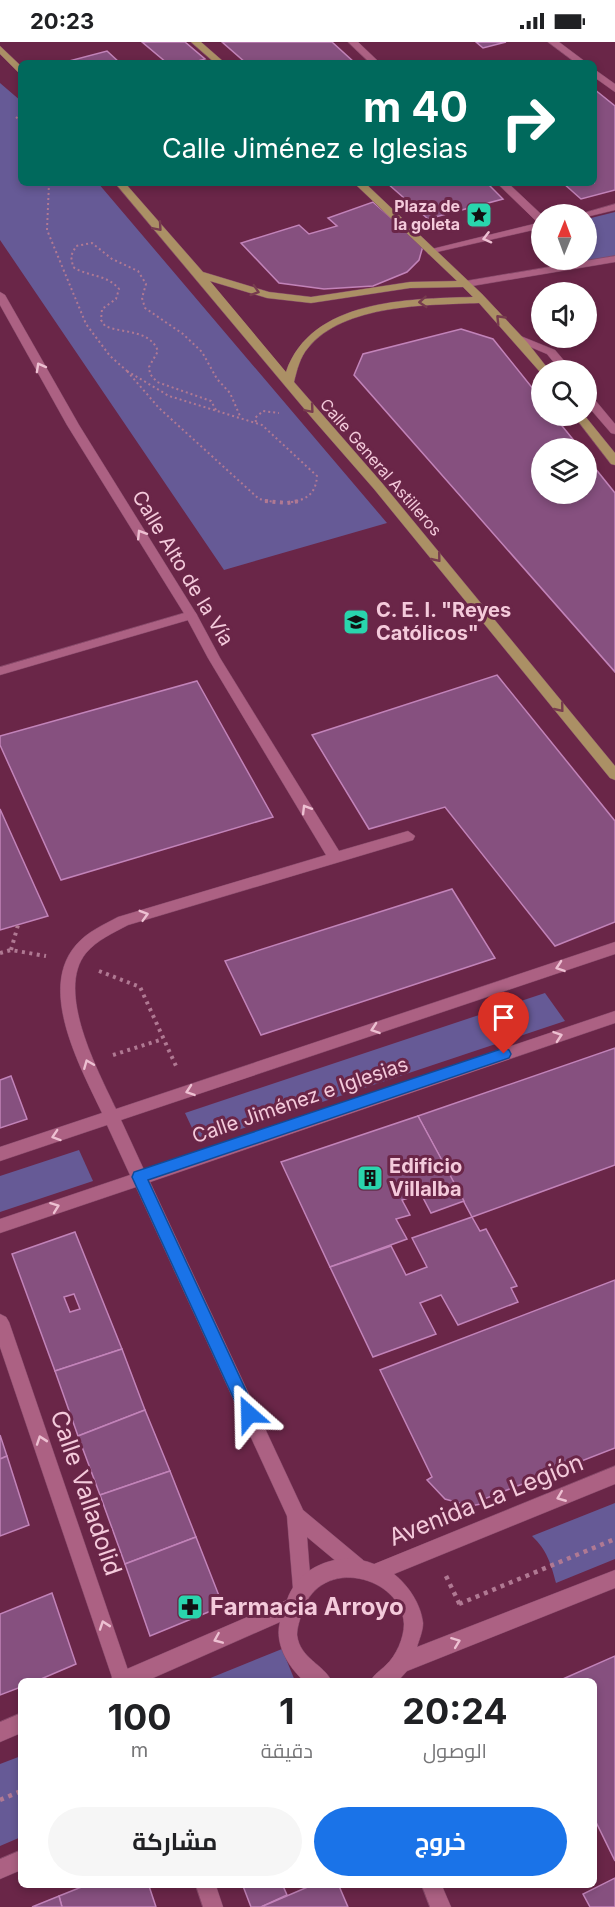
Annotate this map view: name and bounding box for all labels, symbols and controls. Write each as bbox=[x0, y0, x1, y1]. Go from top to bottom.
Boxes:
text: 20:23 bbox=[30, 8, 94, 34]
text: 40 m bbox=[363, 81, 468, 132]
icon: right bbox=[489, 84, 567, 162]
text: Calle Jiménez e Iglesias bbox=[162, 132, 468, 165]
place label: Plaza de la goleta bbox=[394, 196, 460, 234]
place icon: Plaza de la goleta bbox=[464, 200, 494, 230]
north arrow bbox=[531, 204, 597, 270]
map controls bbox=[531, 204, 597, 504]
one-way arrow bbox=[151, 220, 162, 231]
one-way arrow bbox=[482, 231, 492, 244]
button: sound bbox=[531, 282, 597, 348]
one-way arrow bbox=[249, 284, 260, 296]
one-way arrow bbox=[418, 295, 427, 308]
one-way arrow bbox=[496, 315, 507, 326]
button: search bbox=[531, 360, 597, 426]
one-way arrow bbox=[36, 363, 47, 373]
street label: Calle General Astilleros bbox=[316, 394, 446, 540]
one-way arrow bbox=[303, 402, 314, 413]
button: layers bbox=[531, 438, 597, 504]
street label: Calle Alto de la Vía bbox=[127, 486, 239, 650]
one-way arrow bbox=[136, 530, 148, 540]
one-way arrow bbox=[429, 551, 440, 562]
place label: C. E. I. "Reyes Católicos" bbox=[376, 598, 511, 645]
school or university icon: C. E. I. "Reyes Católicos" bbox=[341, 607, 371, 637]
one-way arrow bbox=[553, 701, 564, 712]
one-way arrow bbox=[302, 805, 313, 815]
one-way arrow bbox=[138, 910, 149, 922]
one-way arrow bbox=[555, 959, 565, 972]
pin bbox=[478, 992, 529, 1054]
icon: arrive bbox=[487, 1001, 520, 1034]
one-way arrow bbox=[370, 1021, 381, 1034]
one-way arrow bbox=[552, 1031, 563, 1043]
street label: Calle Jiménez e Iglesias bbox=[189, 1052, 411, 1148]
one-way arrow bbox=[83, 1059, 95, 1070]
one-way arrow bbox=[185, 1084, 196, 1096]
one-way arrow bbox=[51, 1129, 62, 1141]
place label: Edificio Villalba bbox=[389, 1154, 462, 1201]
building icon: Edificio Villalba bbox=[355, 1163, 385, 1193]
one-way arrow bbox=[49, 1201, 60, 1214]
position arrow bbox=[217, 1382, 281, 1446]
street label: Calle Valladolid bbox=[45, 1406, 128, 1579]
one-way arrow bbox=[35, 1435, 48, 1446]
street label: Avenida La Legión bbox=[384, 1447, 587, 1552]
one-way arrow bbox=[556, 1490, 567, 1502]
pharmacy icon: Farmacia Arroyo bbox=[175, 1592, 205, 1622]
place label: Farmacia Arroyo bbox=[210, 1592, 404, 1621]
one-way arrow bbox=[99, 1620, 111, 1631]
one-way arrow bbox=[213, 1632, 224, 1644]
one-way arrow bbox=[450, 1637, 461, 1649]
text: 1 bbox=[279, 1689, 295, 1733]
text: 20:24 bbox=[402, 1689, 508, 1733]
text: 100 bbox=[107, 1695, 171, 1739]
text: m bbox=[131, 1738, 148, 1762]
text: دقيقة bbox=[261, 1739, 313, 1763]
text: الوصول bbox=[423, 1739, 487, 1763]
button: مشاركة bbox=[48, 1807, 302, 1876]
button: خروج bbox=[314, 1807, 567, 1876]

